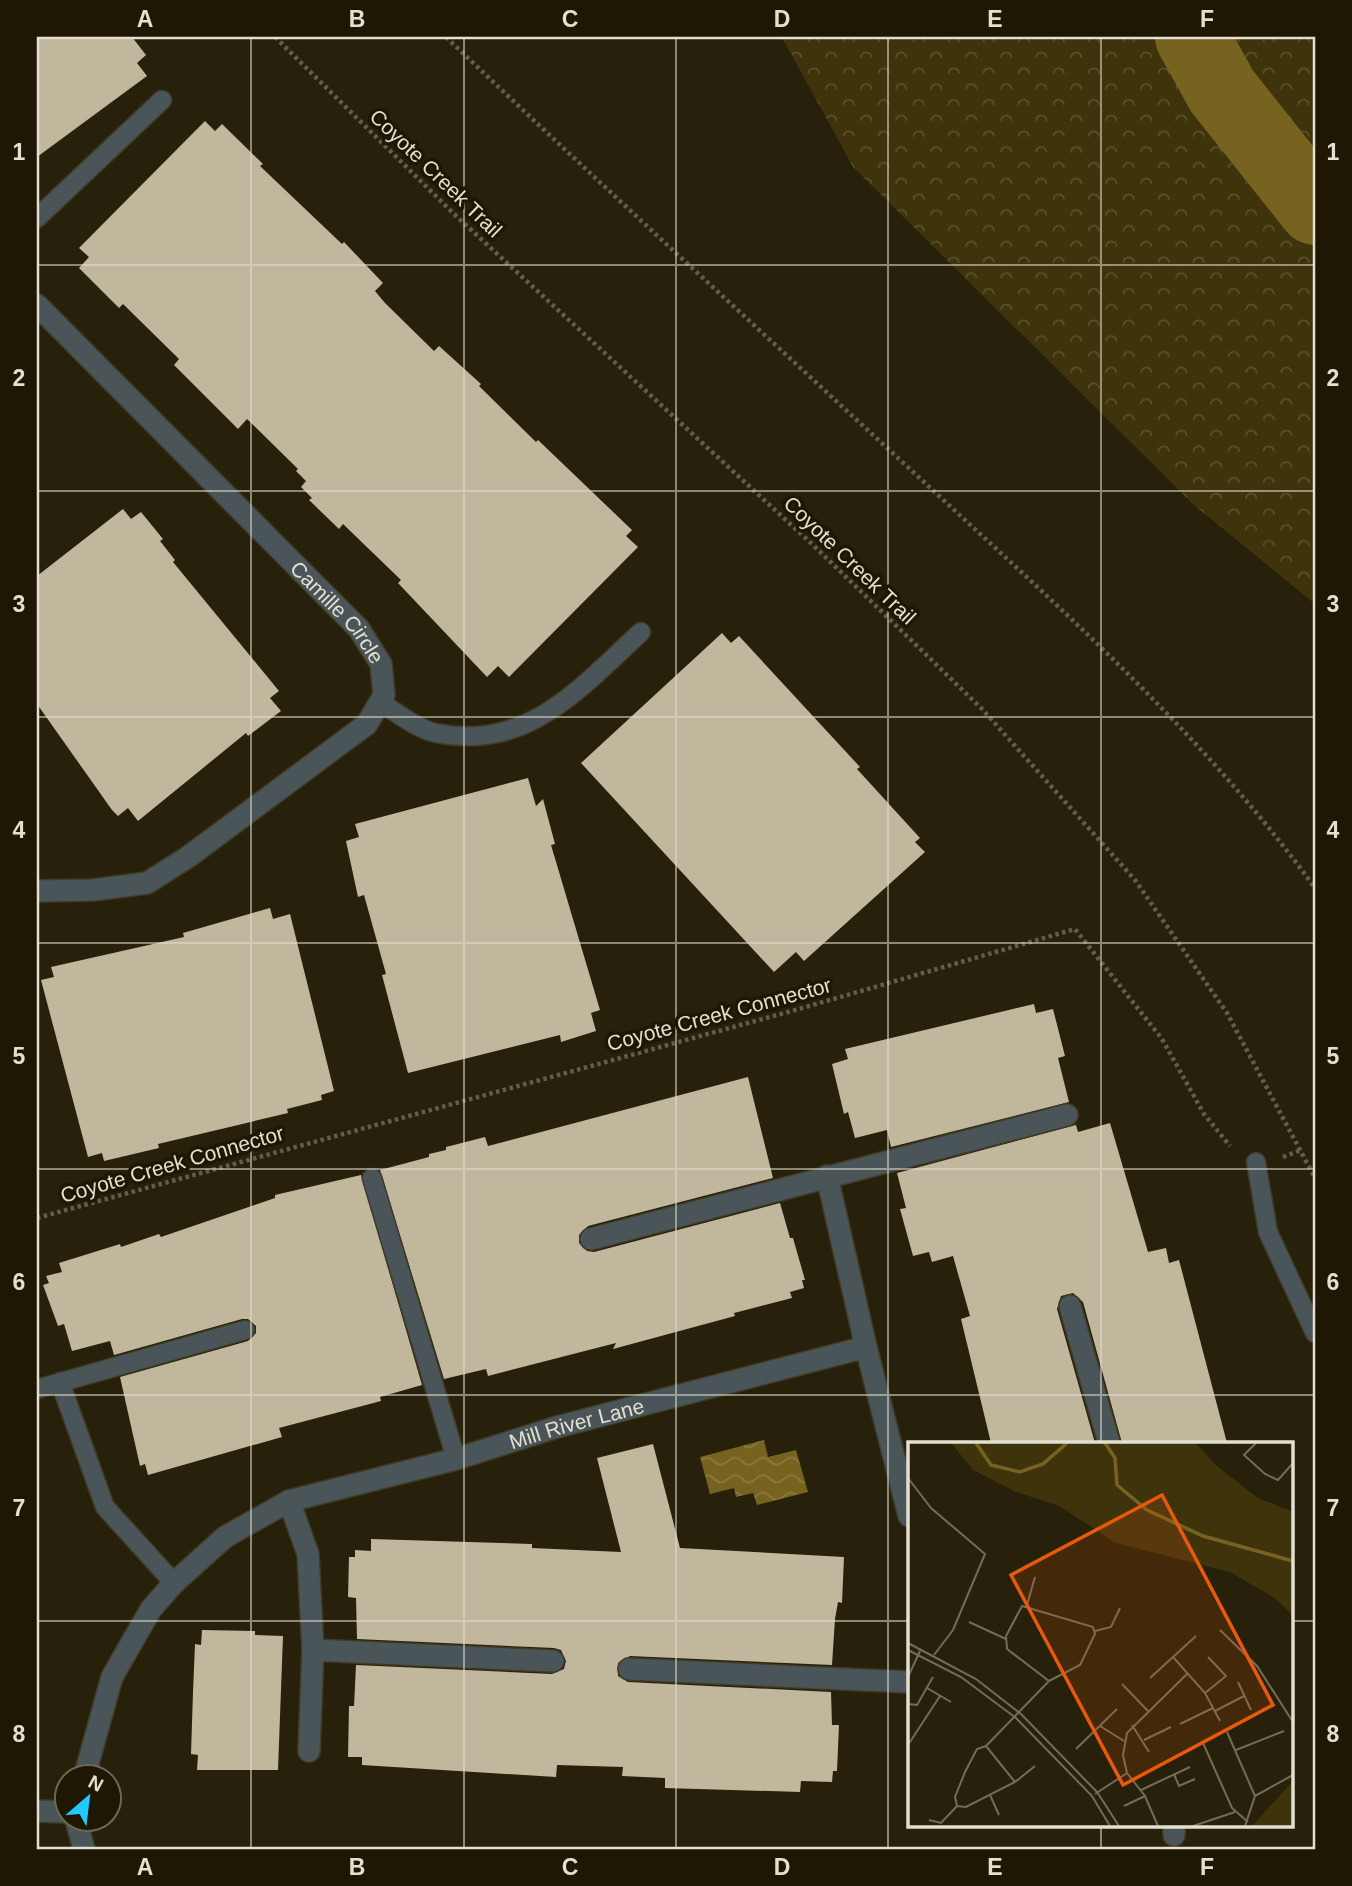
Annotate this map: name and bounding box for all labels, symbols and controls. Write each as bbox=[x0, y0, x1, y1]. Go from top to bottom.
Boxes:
text: A bbox=[137, 6, 153, 32]
text: B bbox=[349, 6, 365, 32]
text: C bbox=[562, 6, 578, 32]
text: D bbox=[774, 6, 790, 32]
text: E bbox=[987, 6, 1003, 32]
text: F bbox=[1200, 6, 1214, 32]
street label: Coyote Creek Trail bbox=[365, 104, 507, 242]
text: 1 bbox=[13, 139, 26, 165]
text: 1 bbox=[1327, 139, 1340, 165]
text: 2 bbox=[13, 365, 25, 391]
text: 2 bbox=[1327, 365, 1339, 391]
street label: Coyote Creek Trail bbox=[779, 491, 921, 629]
street label: Camille Circle bbox=[286, 556, 389, 667]
text: 3 bbox=[13, 591, 25, 617]
text: 3 bbox=[1327, 591, 1339, 617]
text: 4 bbox=[13, 817, 26, 843]
text: 4 bbox=[1327, 817, 1340, 843]
street label: Coyote Creek Connector bbox=[604, 973, 834, 1055]
text: 5 bbox=[13, 1043, 26, 1069]
text: 5 bbox=[1327, 1043, 1340, 1069]
street label: Coyote Creek Connector bbox=[58, 1121, 286, 1207]
text: 6 bbox=[13, 1269, 25, 1295]
text: 6 bbox=[1327, 1269, 1339, 1295]
street label: Mill River Lane bbox=[506, 1393, 646, 1453]
inset map bbox=[908, 1442, 1292, 1826]
text: 7 bbox=[13, 1495, 25, 1521]
text: 7 bbox=[1327, 1495, 1339, 1521]
text: 8 bbox=[13, 1721, 26, 1747]
text: 8 bbox=[1327, 1721, 1340, 1747]
north arrow bbox=[52, 1764, 122, 1834]
text: N bbox=[85, 1771, 107, 1796]
text: A bbox=[137, 1854, 153, 1880]
text: B bbox=[349, 1854, 365, 1880]
text: C bbox=[562, 1854, 578, 1880]
text: D bbox=[774, 1854, 790, 1880]
text: E bbox=[987, 1854, 1003, 1880]
text: F bbox=[1200, 1854, 1214, 1880]

